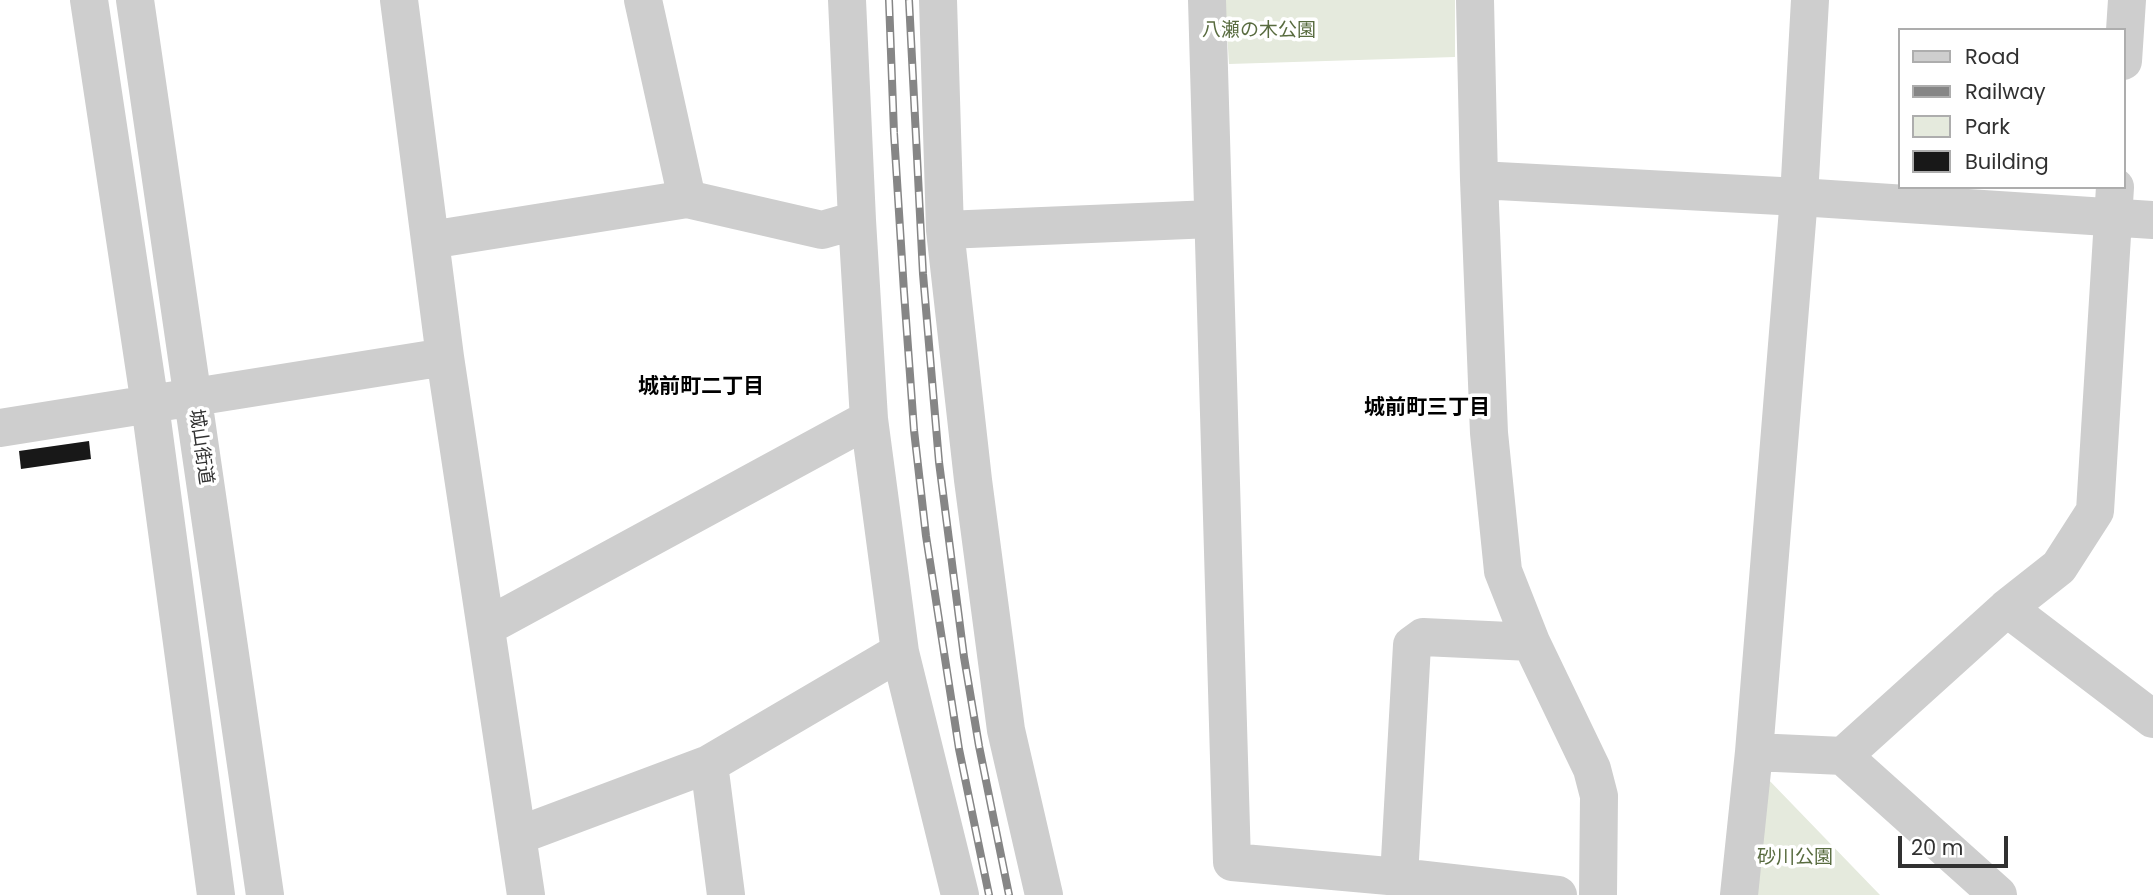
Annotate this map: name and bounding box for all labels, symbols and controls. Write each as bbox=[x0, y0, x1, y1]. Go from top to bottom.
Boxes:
park label: 八瀬の木公園 bbox=[1202, 20, 1316, 42]
legend bbox=[1898, 28, 2125, 189]
text: Road bbox=[1965, 42, 2020, 71]
text: Railway bbox=[1965, 77, 2046, 106]
text: Park bbox=[1965, 112, 2010, 141]
text: Building bbox=[1965, 147, 2049, 176]
district label: 城前町二丁目 bbox=[638, 375, 764, 401]
district label: 城前町三丁目 bbox=[1364, 396, 1490, 422]
street label: 城山街道 bbox=[183, 408, 217, 486]
scale bar bbox=[1901, 822, 2011, 866]
text: 20 m bbox=[1911, 833, 1964, 862]
park label: 砂川公園 bbox=[1757, 847, 1833, 869]

